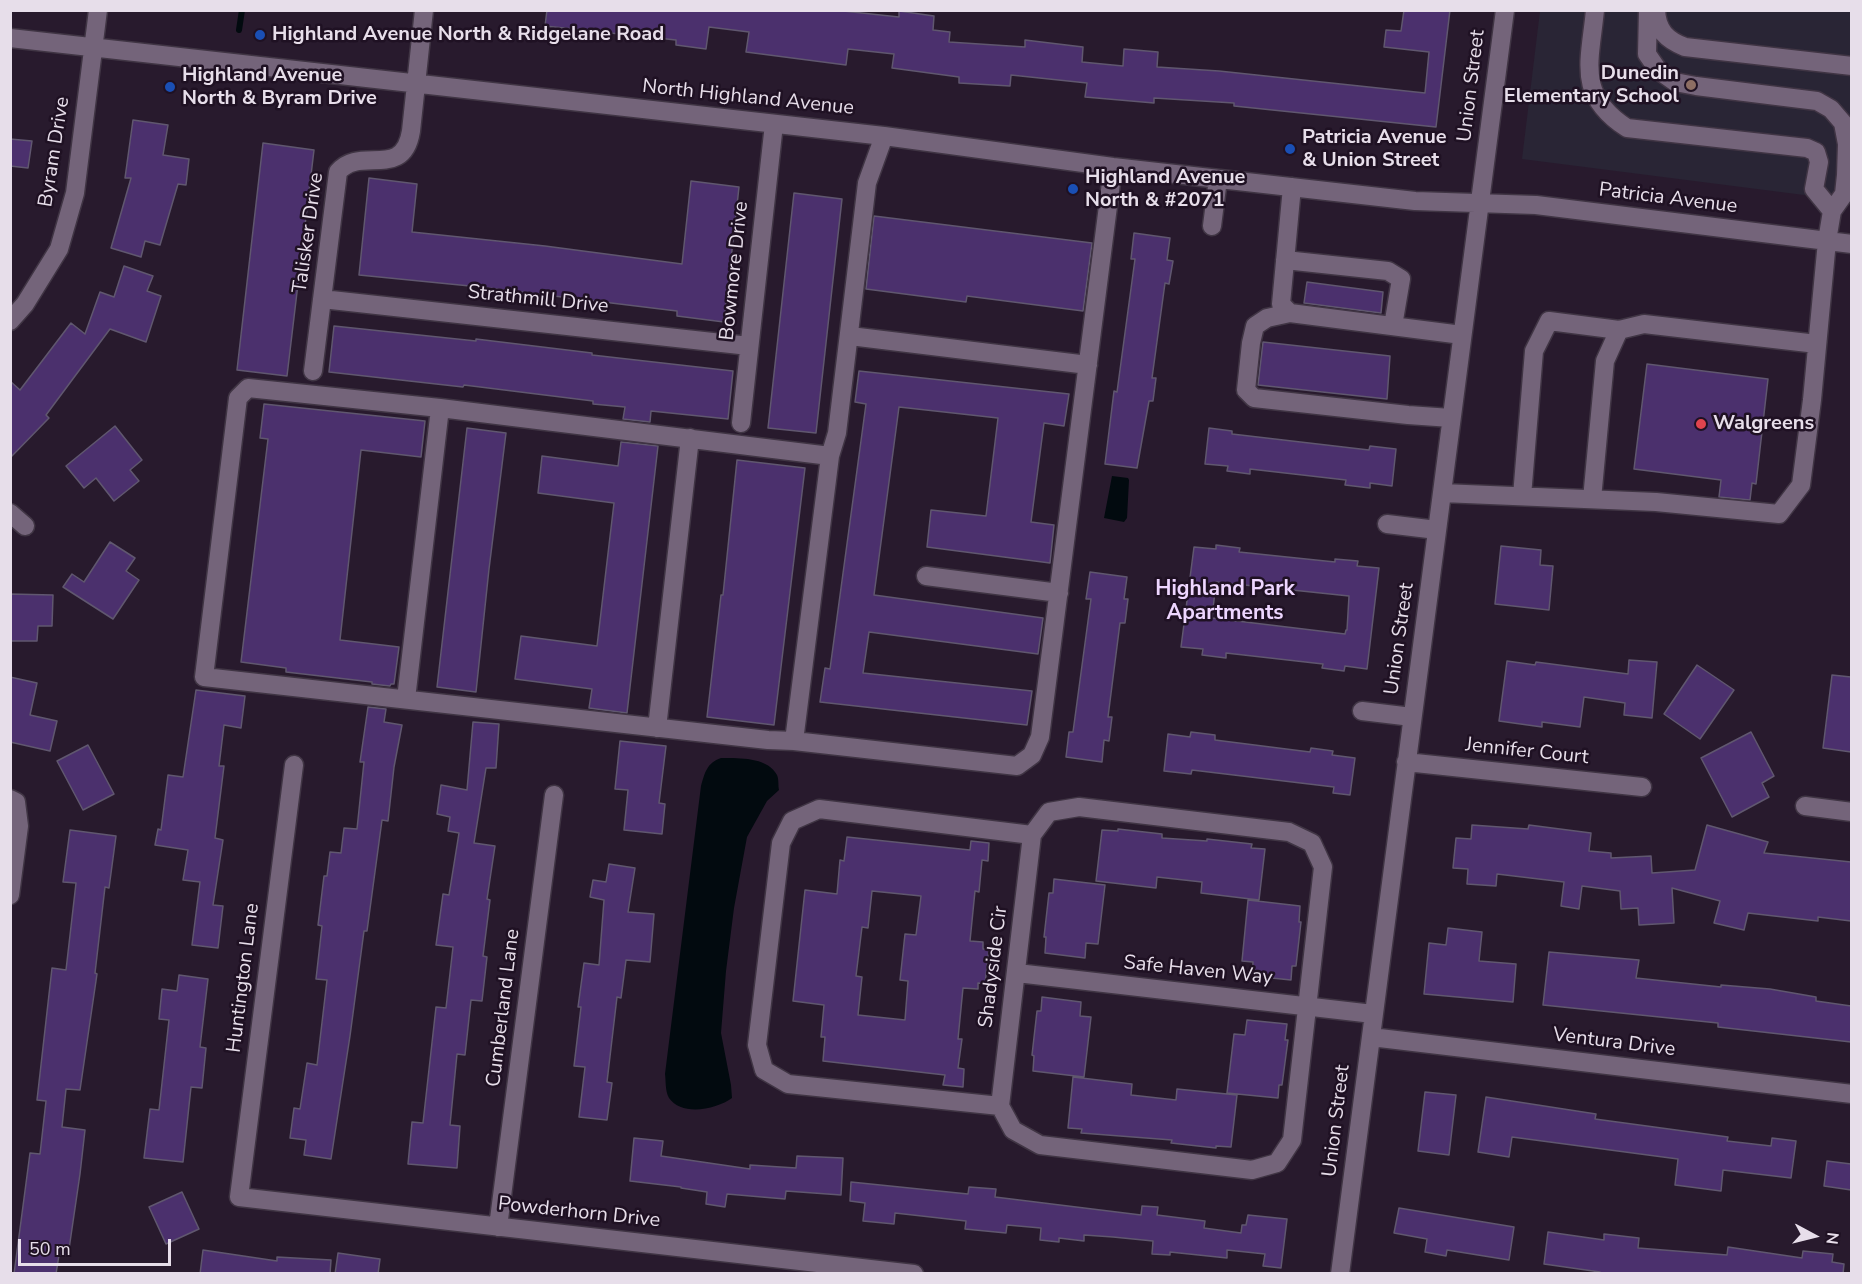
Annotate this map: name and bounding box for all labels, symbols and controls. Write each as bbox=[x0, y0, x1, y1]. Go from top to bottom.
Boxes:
place label: Highland Avenue North & Ridgelane Road bbox=[272, 23, 664, 47]
marker: Highland Avenue North & Ridgelane Road bbox=[253, 28, 267, 42]
street label: Union Street bbox=[1453, 29, 1491, 143]
place label: Dunedin Elementary School bbox=[1504, 62, 1679, 109]
place label: Highland Avenue North & Byram Drive bbox=[182, 64, 377, 111]
street label: North Highland Avenue bbox=[641, 75, 855, 121]
marker: Dunedin Elementary School bbox=[1684, 78, 1698, 92]
marker: Highland Avenue North & Byram Drive bbox=[163, 80, 177, 94]
street label: Byram Drive bbox=[34, 95, 76, 209]
place label: Patricia Avenue & Union Street bbox=[1302, 126, 1447, 173]
marker: Patricia Avenue & Union Street bbox=[1283, 142, 1297, 156]
place label: Highland Avenue North & #2071 bbox=[1085, 166, 1245, 213]
street label: Talisker Drive bbox=[289, 171, 329, 295]
street label: Patricia Avenue bbox=[1597, 179, 1739, 219]
marker: Highland Avenue North & #2071 bbox=[1066, 182, 1080, 196]
street label: Bowmore Drive bbox=[716, 200, 754, 342]
street label: Strathmill Drive bbox=[466, 281, 610, 319]
place label: Walgreens bbox=[1713, 412, 1814, 436]
marker: Walgreens bbox=[1694, 417, 1708, 431]
district label: Highland Park Apartments bbox=[1155, 577, 1295, 627]
street label: Union Street bbox=[1380, 582, 1420, 696]
street label: Jennifer Court bbox=[1464, 734, 1590, 770]
street label: Huntington Lane bbox=[223, 902, 265, 1054]
street label: Shadyside Cir bbox=[975, 905, 1013, 1029]
street label: Cumberland Lane bbox=[482, 928, 526, 1088]
street label: Safe Haven Way bbox=[1122, 951, 1274, 991]
street label: Ventura Drive bbox=[1551, 1024, 1677, 1062]
street label: Union Street bbox=[1318, 1064, 1356, 1178]
street label: Powderhorn Drive bbox=[497, 1193, 661, 1233]
north arrow bbox=[1784, 1206, 1844, 1266]
scale bar bbox=[21, 1227, 174, 1265]
text: N bbox=[1820, 1231, 1844, 1245]
text: 50 m bbox=[29, 1237, 71, 1261]

